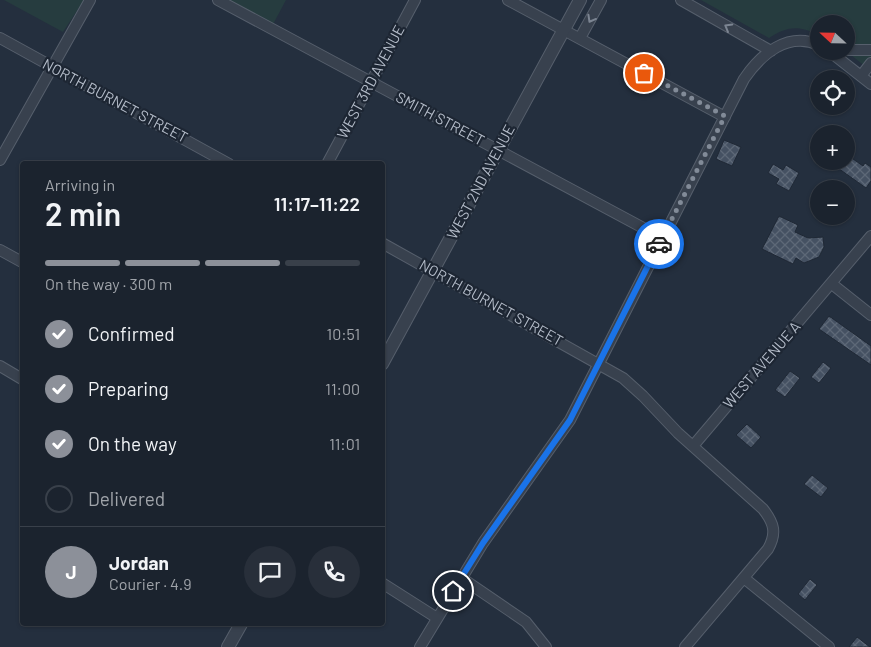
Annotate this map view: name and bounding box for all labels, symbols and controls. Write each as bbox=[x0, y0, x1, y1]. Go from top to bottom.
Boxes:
one-way arrow bbox=[587, 14, 597, 23]
north arrow bbox=[810, 15, 855, 60]
map controls bbox=[810, 15, 855, 225]
street label: WEST 3RD AVENUE bbox=[333, 22, 408, 141]
one-way arrow bbox=[725, 23, 734, 33]
pin bbox=[623, 52, 665, 94]
street label: NORTH BURNET STREET bbox=[40, 54, 191, 146]
icon: bag bbox=[630, 59, 658, 87]
button: locate bbox=[810, 70, 855, 115]
street label: SMITH STREET bbox=[393, 87, 488, 149]
street label: WEST 2ND AVENUE bbox=[442, 121, 518, 242]
button: + bbox=[810, 125, 855, 170]
text: Arriving in bbox=[45, 175, 115, 194]
button: − bbox=[810, 180, 855, 225]
text: 11:17–11:22 bbox=[274, 192, 360, 215]
text: 2 min bbox=[45, 194, 121, 232]
courier bbox=[634, 219, 684, 269]
icon: car bbox=[645, 230, 673, 258]
street label: NORTH BURNET STREET bbox=[416, 255, 567, 349]
text: On the way · 300 m bbox=[45, 274, 172, 293]
street label: WEST AVENUE A bbox=[719, 317, 804, 411]
icon: check bbox=[45, 320, 73, 348]
text: Confirmed bbox=[88, 322, 175, 345]
text: 10:51 bbox=[327, 324, 360, 343]
icon: check bbox=[45, 375, 73, 403]
text: Preparing bbox=[88, 377, 169, 400]
text: 11:00 bbox=[325, 379, 360, 398]
icon: check bbox=[45, 430, 73, 458]
text: On the way bbox=[88, 432, 177, 455]
text: 11:01 bbox=[329, 434, 360, 453]
text: Delivered bbox=[88, 487, 165, 510]
button: chat bbox=[244, 546, 296, 598]
button: phone bbox=[308, 546, 360, 598]
text: Jordan bbox=[109, 551, 169, 574]
text: J bbox=[65, 560, 77, 583]
pin bbox=[432, 570, 474, 612]
text: Courier · 4.9 bbox=[109, 574, 192, 593]
icon: home bbox=[439, 577, 467, 605]

